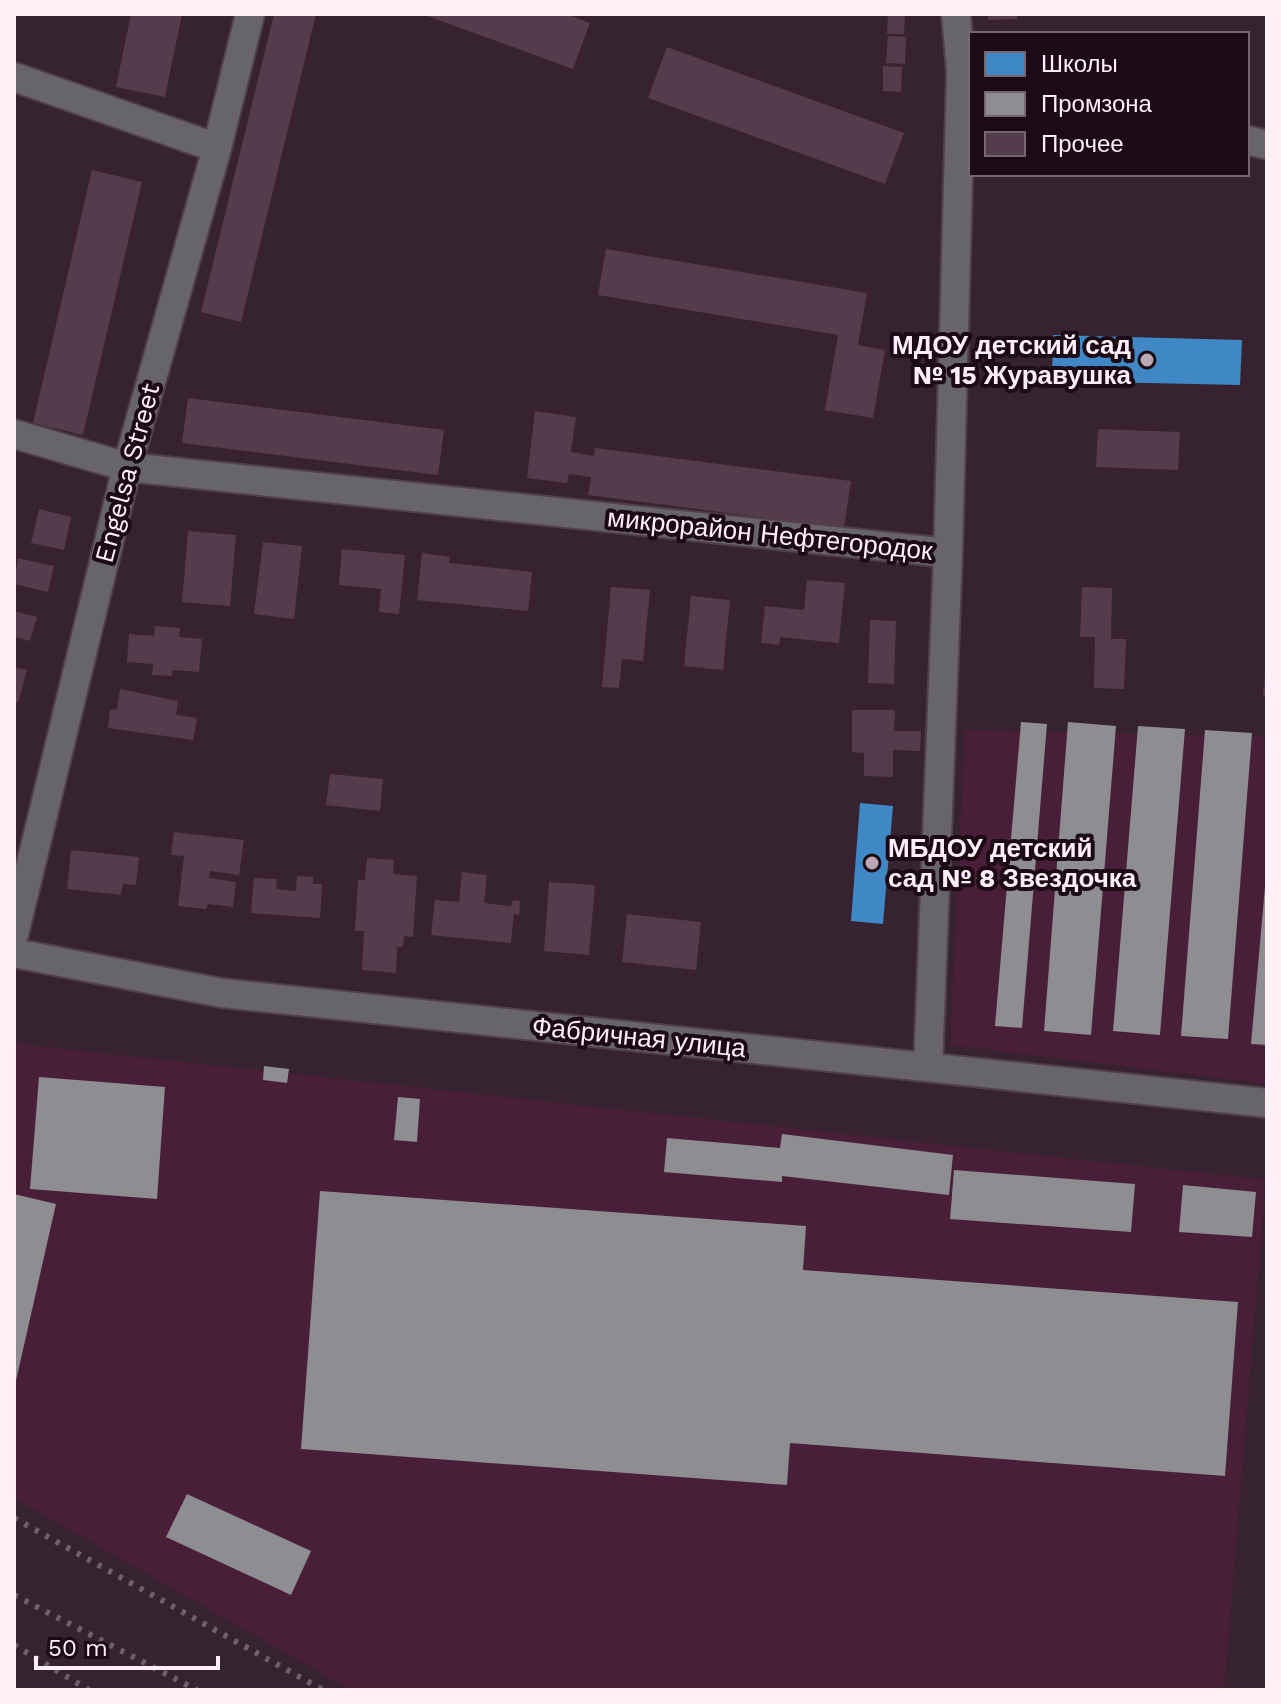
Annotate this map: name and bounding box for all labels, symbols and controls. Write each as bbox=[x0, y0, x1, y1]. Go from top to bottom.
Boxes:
legend bbox=[969, 32, 1249, 176]
text: Школы bbox=[1041, 50, 1118, 78]
text: Промзона bbox=[1041, 90, 1153, 118]
text: Прочее bbox=[1041, 130, 1124, 158]
place label: МДОУ детский сад № 15 Журавушка bbox=[892, 330, 1132, 390]
marker: МДОУ детский сад № 15 Журавушка bbox=[1138, 351, 1156, 369]
street label: Engelsa Street bbox=[89, 380, 165, 566]
street label: микрорайон Нефтегородок bbox=[606, 502, 935, 566]
place label: МБДОУ детский сад № 8 Звездочка bbox=[888, 833, 1137, 893]
marker: МБДОУ детский сад № 8 Звездочка bbox=[863, 854, 881, 872]
street label: Фабричная улица bbox=[531, 1011, 748, 1063]
scale bar bbox=[36, 1620, 218, 1670]
text: 50 m bbox=[48, 1634, 108, 1662]

